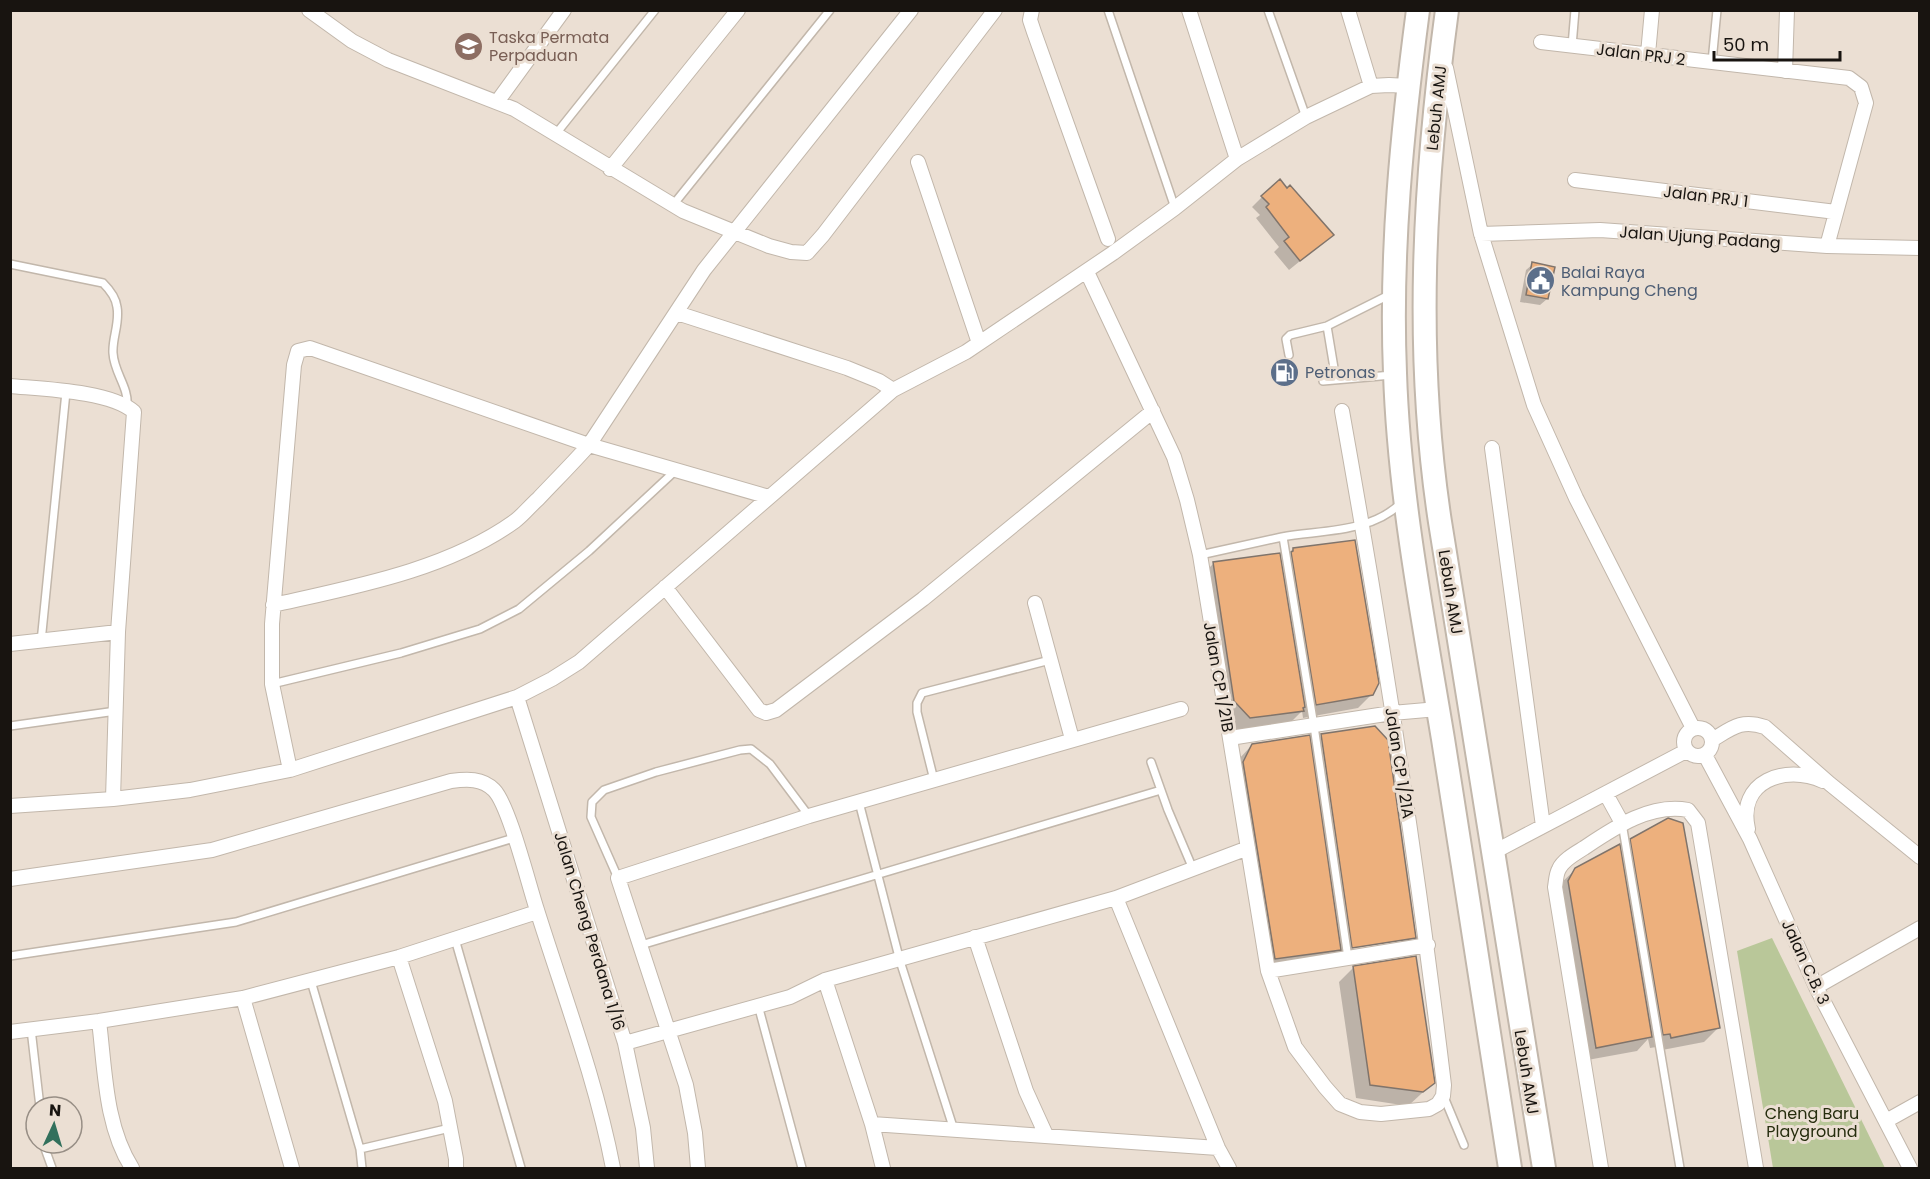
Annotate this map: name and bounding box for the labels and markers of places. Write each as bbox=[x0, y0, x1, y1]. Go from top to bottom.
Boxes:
place label: Taska Permata Perpaduan bbox=[489, 26, 609, 67]
school or university icon: Taska Permata Perpaduan bbox=[452, 30, 484, 62]
place label: Balai Raya Kampung Cheng bbox=[1561, 261, 1698, 302]
public building icon: Balai Raya Kampung Cheng bbox=[1524, 265, 1556, 297]
fuel station icon: Petronas bbox=[1268, 356, 1300, 388]
place label: Petronas bbox=[1305, 361, 1376, 384]

